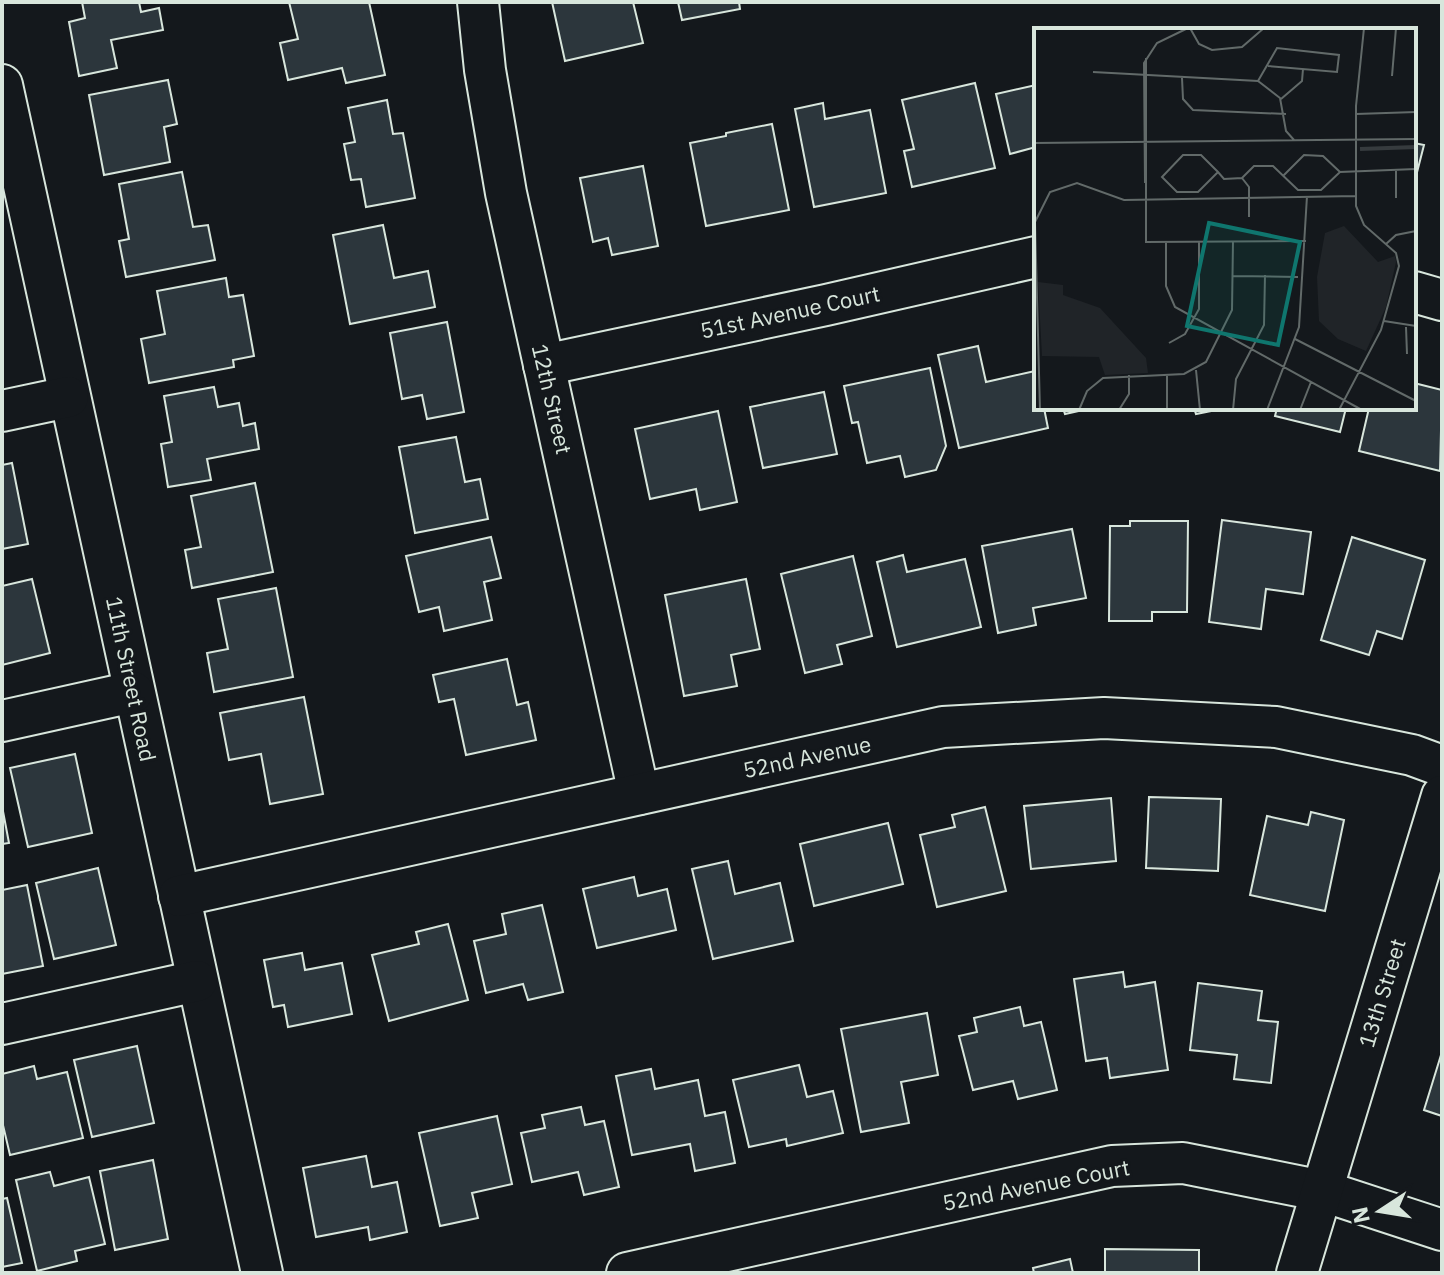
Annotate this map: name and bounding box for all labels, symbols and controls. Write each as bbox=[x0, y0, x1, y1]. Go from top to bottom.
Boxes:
inset map bbox=[1034, 28, 1416, 410]
street label: 51st Avenue Court bbox=[697, 278, 882, 345]
street label: 12th Street bbox=[526, 341, 579, 457]
street label: 11th Street Road bbox=[100, 594, 163, 764]
street label: 52nd Avenue bbox=[740, 729, 874, 784]
street label: 13th Street bbox=[1351, 935, 1412, 1051]
street label: 52nd Avenue Court bbox=[940, 1152, 1132, 1217]
north arrow bbox=[1340, 1171, 1420, 1251]
text: N bbox=[1344, 1204, 1376, 1226]

